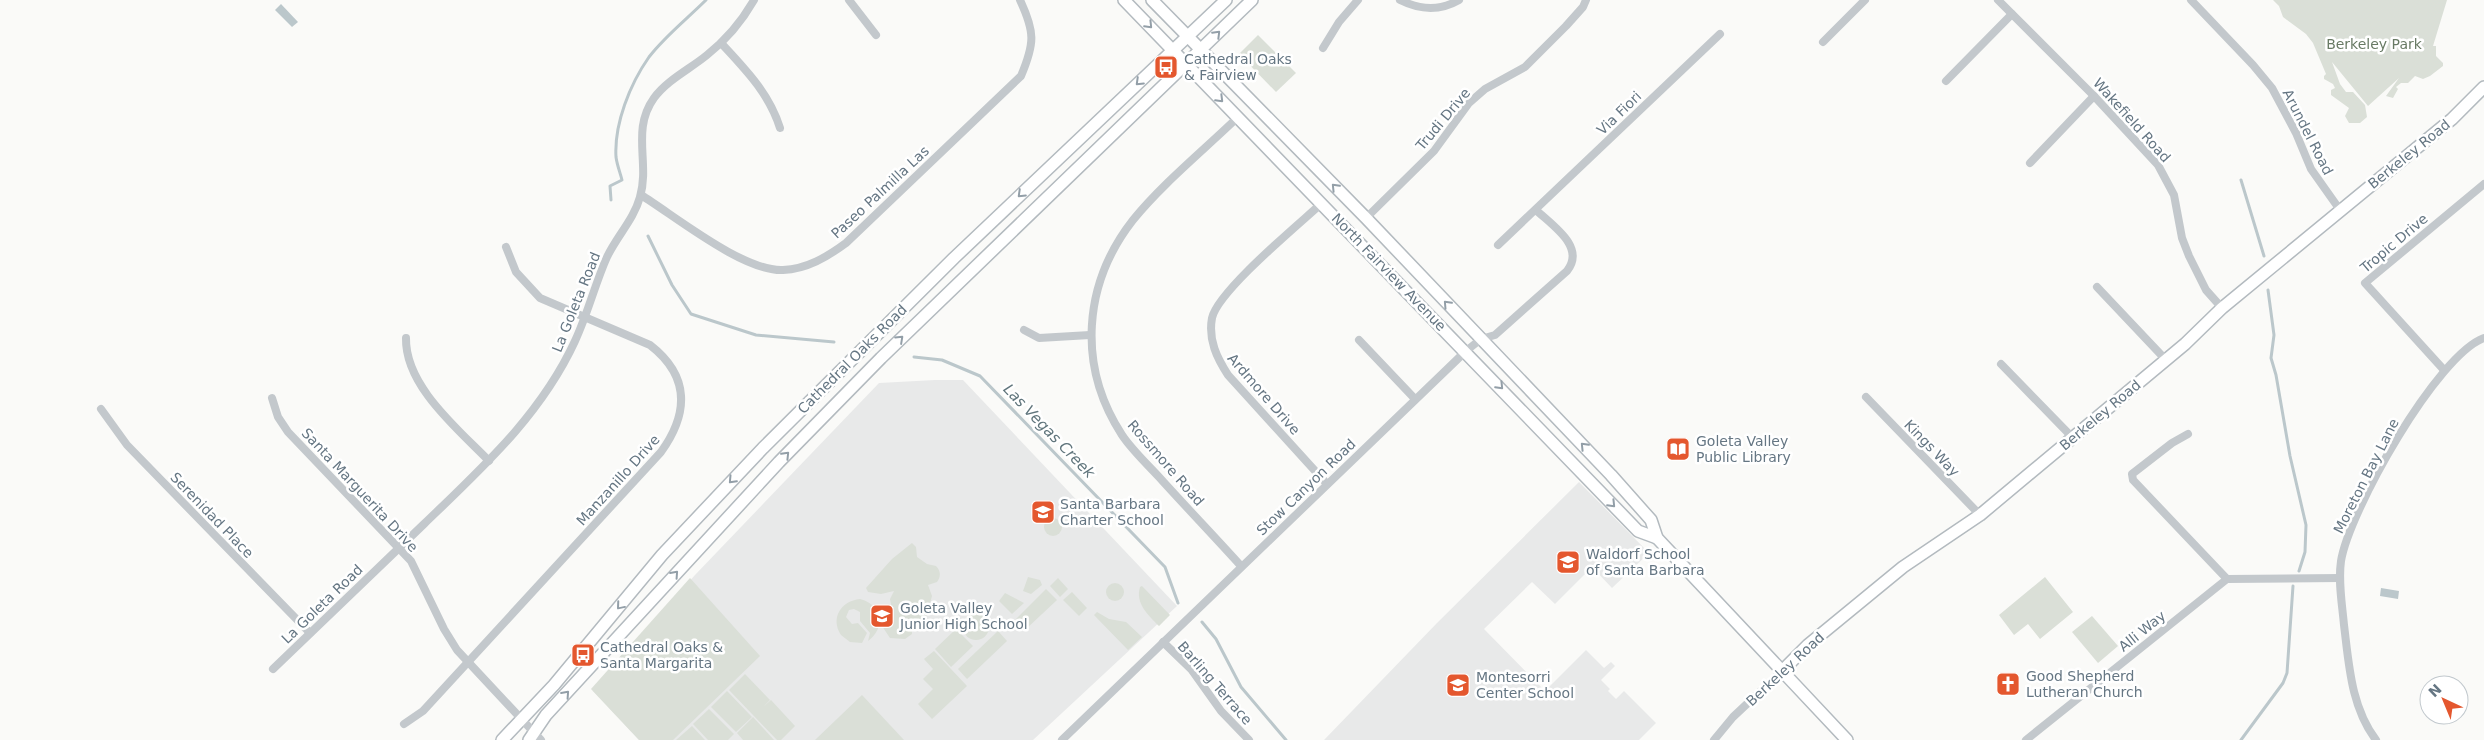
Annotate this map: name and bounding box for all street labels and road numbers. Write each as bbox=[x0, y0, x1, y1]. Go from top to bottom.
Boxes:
street label: Wakefield Road bbox=[2090, 75, 2174, 165]
street label: Trudi Drive bbox=[1412, 85, 1473, 154]
street label: Arundel Road bbox=[2280, 86, 2336, 178]
street label: Via Fiori bbox=[1594, 88, 1644, 138]
street label: Berkeley Road bbox=[2365, 116, 2453, 192]
street label: Paseo Palmilla Las bbox=[828, 143, 932, 241]
street label: North Fairview Avenue bbox=[1329, 210, 1449, 334]
street label: Tropic Drive bbox=[2356, 210, 2431, 276]
street label: La Goleta Road bbox=[549, 250, 603, 354]
street label: Cathedral Oaks Road bbox=[794, 301, 910, 417]
street label: Ardmore Drive bbox=[1224, 350, 1304, 438]
street label: Berkeley Road bbox=[2056, 377, 2144, 453]
street label: Kings Way bbox=[1901, 416, 1963, 480]
street label: Moreton Bay Lane bbox=[2330, 416, 2402, 536]
street label: Rossmore Road bbox=[1124, 417, 1208, 509]
street label: Santa Marguerita Drive bbox=[299, 425, 421, 555]
street label: Manzanillo Drive bbox=[573, 431, 663, 529]
street label: Stow Canyon Road bbox=[1253, 436, 1359, 538]
street label: Serenidad Place bbox=[167, 469, 257, 561]
street label: La Goleta Road bbox=[278, 561, 366, 647]
street label: Alli Way bbox=[2115, 607, 2169, 655]
street label: Berkeley Road bbox=[1743, 629, 1827, 709]
street label: Barling Terrace bbox=[1175, 638, 1255, 728]

